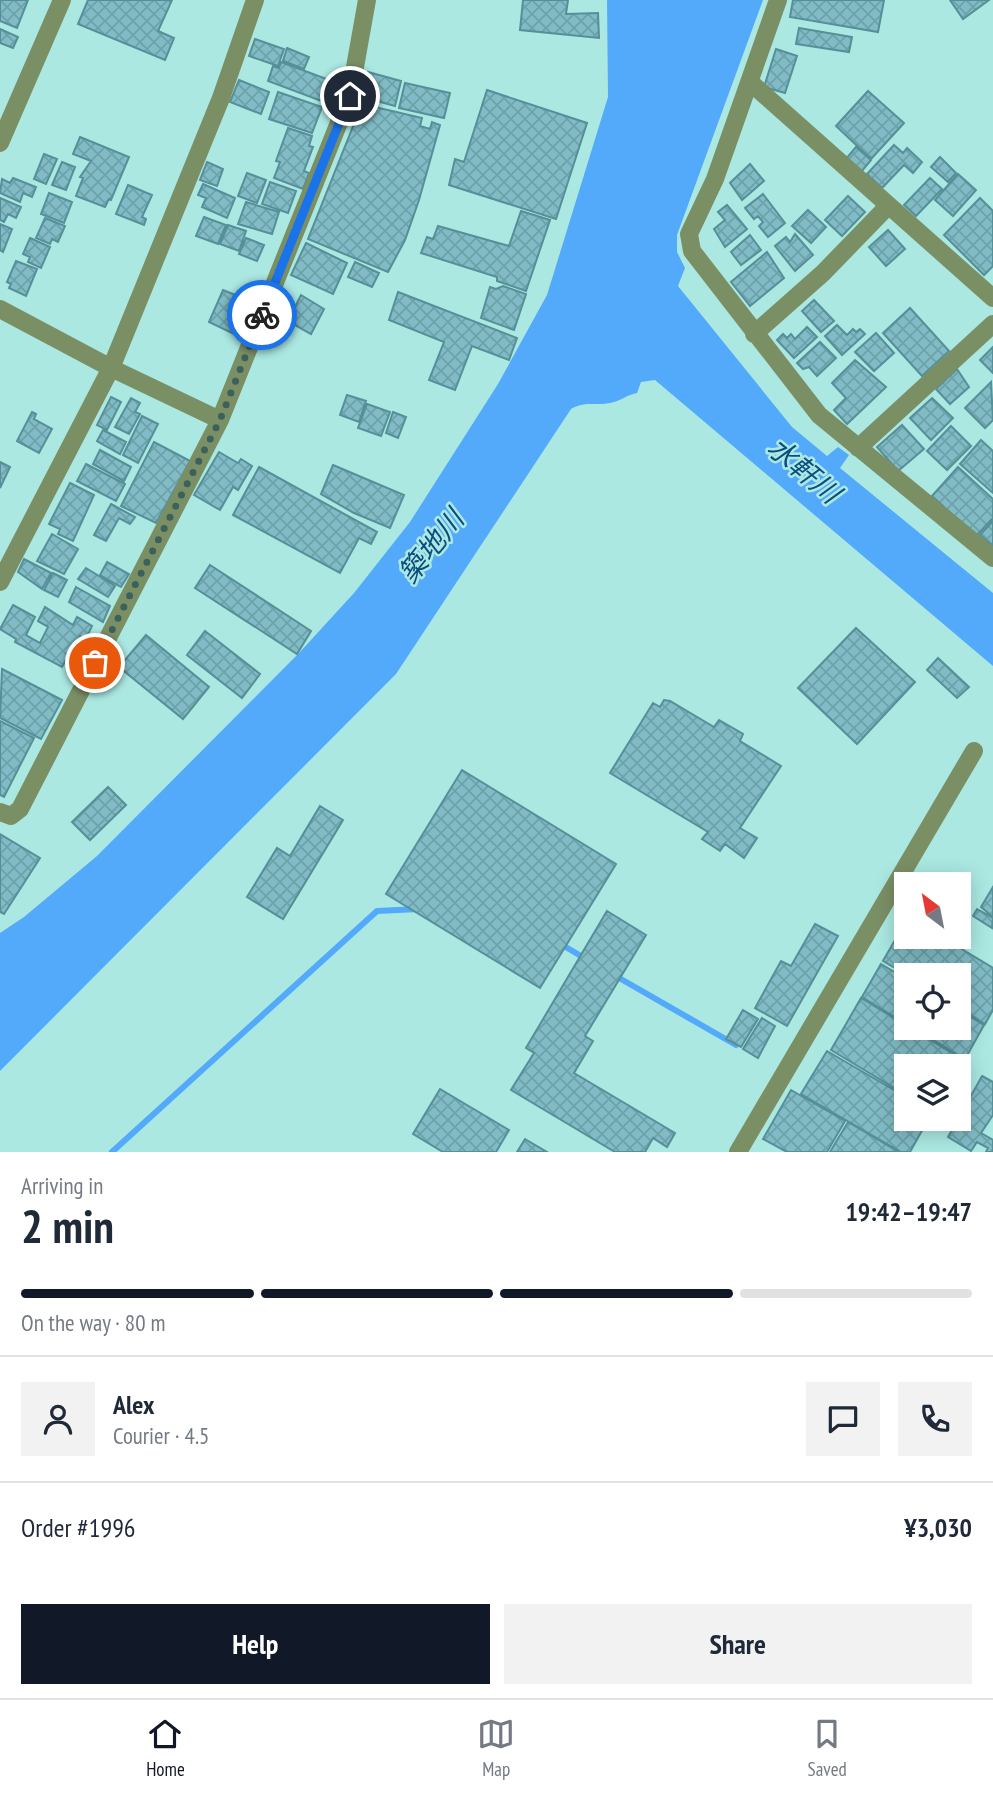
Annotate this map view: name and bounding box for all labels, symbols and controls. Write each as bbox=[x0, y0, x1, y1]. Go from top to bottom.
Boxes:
pin bbox=[320, 66, 380, 126]
icon: home bbox=[331, 77, 369, 115]
courier bbox=[227, 280, 297, 350]
icon: bike bbox=[243, 296, 281, 334]
water label: 水軒川 bbox=[760, 428, 851, 513]
water label: 築地川 bbox=[390, 499, 473, 590]
pin bbox=[65, 633, 125, 693]
icon: bag bbox=[76, 644, 114, 682]
north arrow bbox=[894, 872, 971, 948]
map controls bbox=[894, 872, 971, 1131]
button: locate bbox=[894, 963, 971, 1040]
button: layers bbox=[894, 1054, 971, 1131]
text: Arriving in bbox=[21, 1171, 103, 1200]
text: 19:42–19:47 bbox=[845, 1195, 972, 1228]
text: 2 min bbox=[21, 1196, 114, 1256]
text: On the way · 80 m bbox=[21, 1308, 165, 1337]
button: person bbox=[21, 1382, 95, 1456]
button: chat bbox=[806, 1382, 880, 1456]
button: phone bbox=[898, 1382, 972, 1456]
text: Alex bbox=[113, 1388, 154, 1421]
text: Courier · 4.5 bbox=[113, 1421, 209, 1450]
text: Order #1996 bbox=[21, 1511, 136, 1544]
text: ¥3,030 bbox=[904, 1511, 972, 1544]
button: Help bbox=[21, 1604, 490, 1684]
button: Share bbox=[504, 1604, 972, 1684]
tab: Home bbox=[146, 1715, 185, 1781]
tab: Map bbox=[477, 1715, 515, 1781]
tab: Saved bbox=[808, 1715, 847, 1781]

